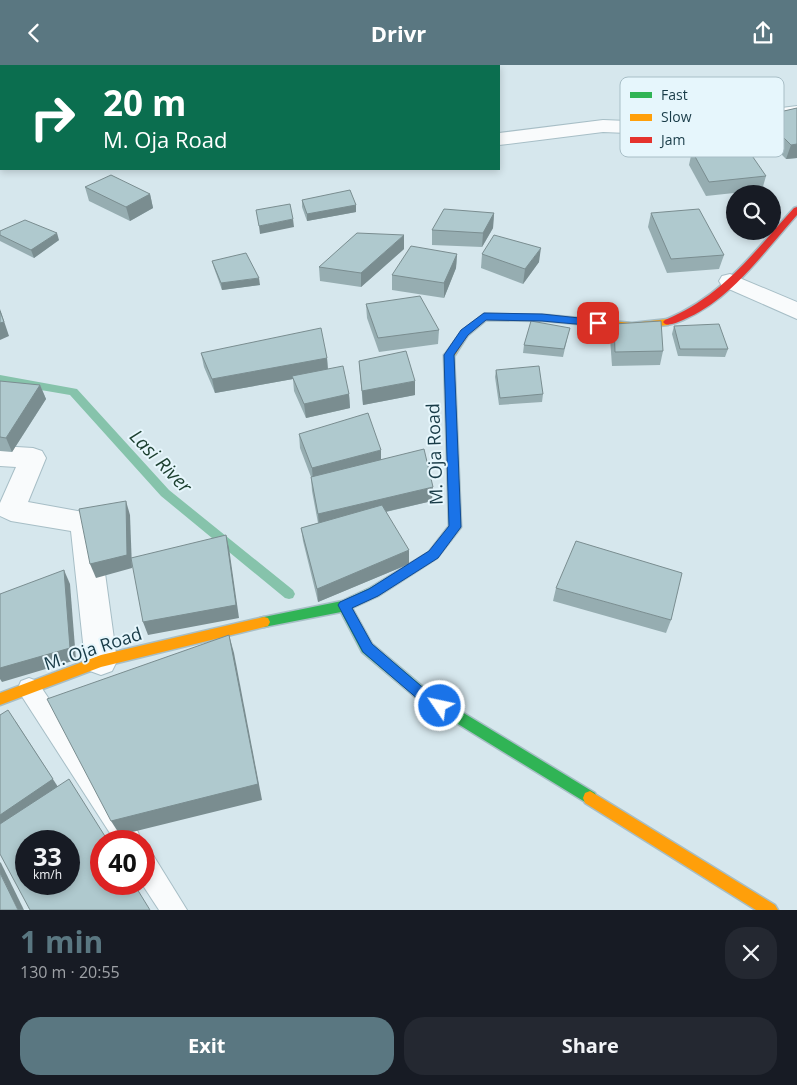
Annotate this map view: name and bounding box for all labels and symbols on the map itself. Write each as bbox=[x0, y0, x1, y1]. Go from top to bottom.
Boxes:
legend bbox=[620, 77, 784, 157]
text: Fast bbox=[661, 85, 688, 104]
text: Slow bbox=[661, 107, 692, 126]
text: Jam bbox=[659, 130, 686, 149]
pin bbox=[577, 302, 619, 344]
street label: M. Oja Road bbox=[420, 403, 448, 505]
water label: Lasi River bbox=[124, 423, 199, 500]
street label: M. Oja Road bbox=[41, 621, 145, 675]
position arrow bbox=[413, 679, 465, 731]
speed limit sign: 40 bbox=[90, 830, 155, 895]

